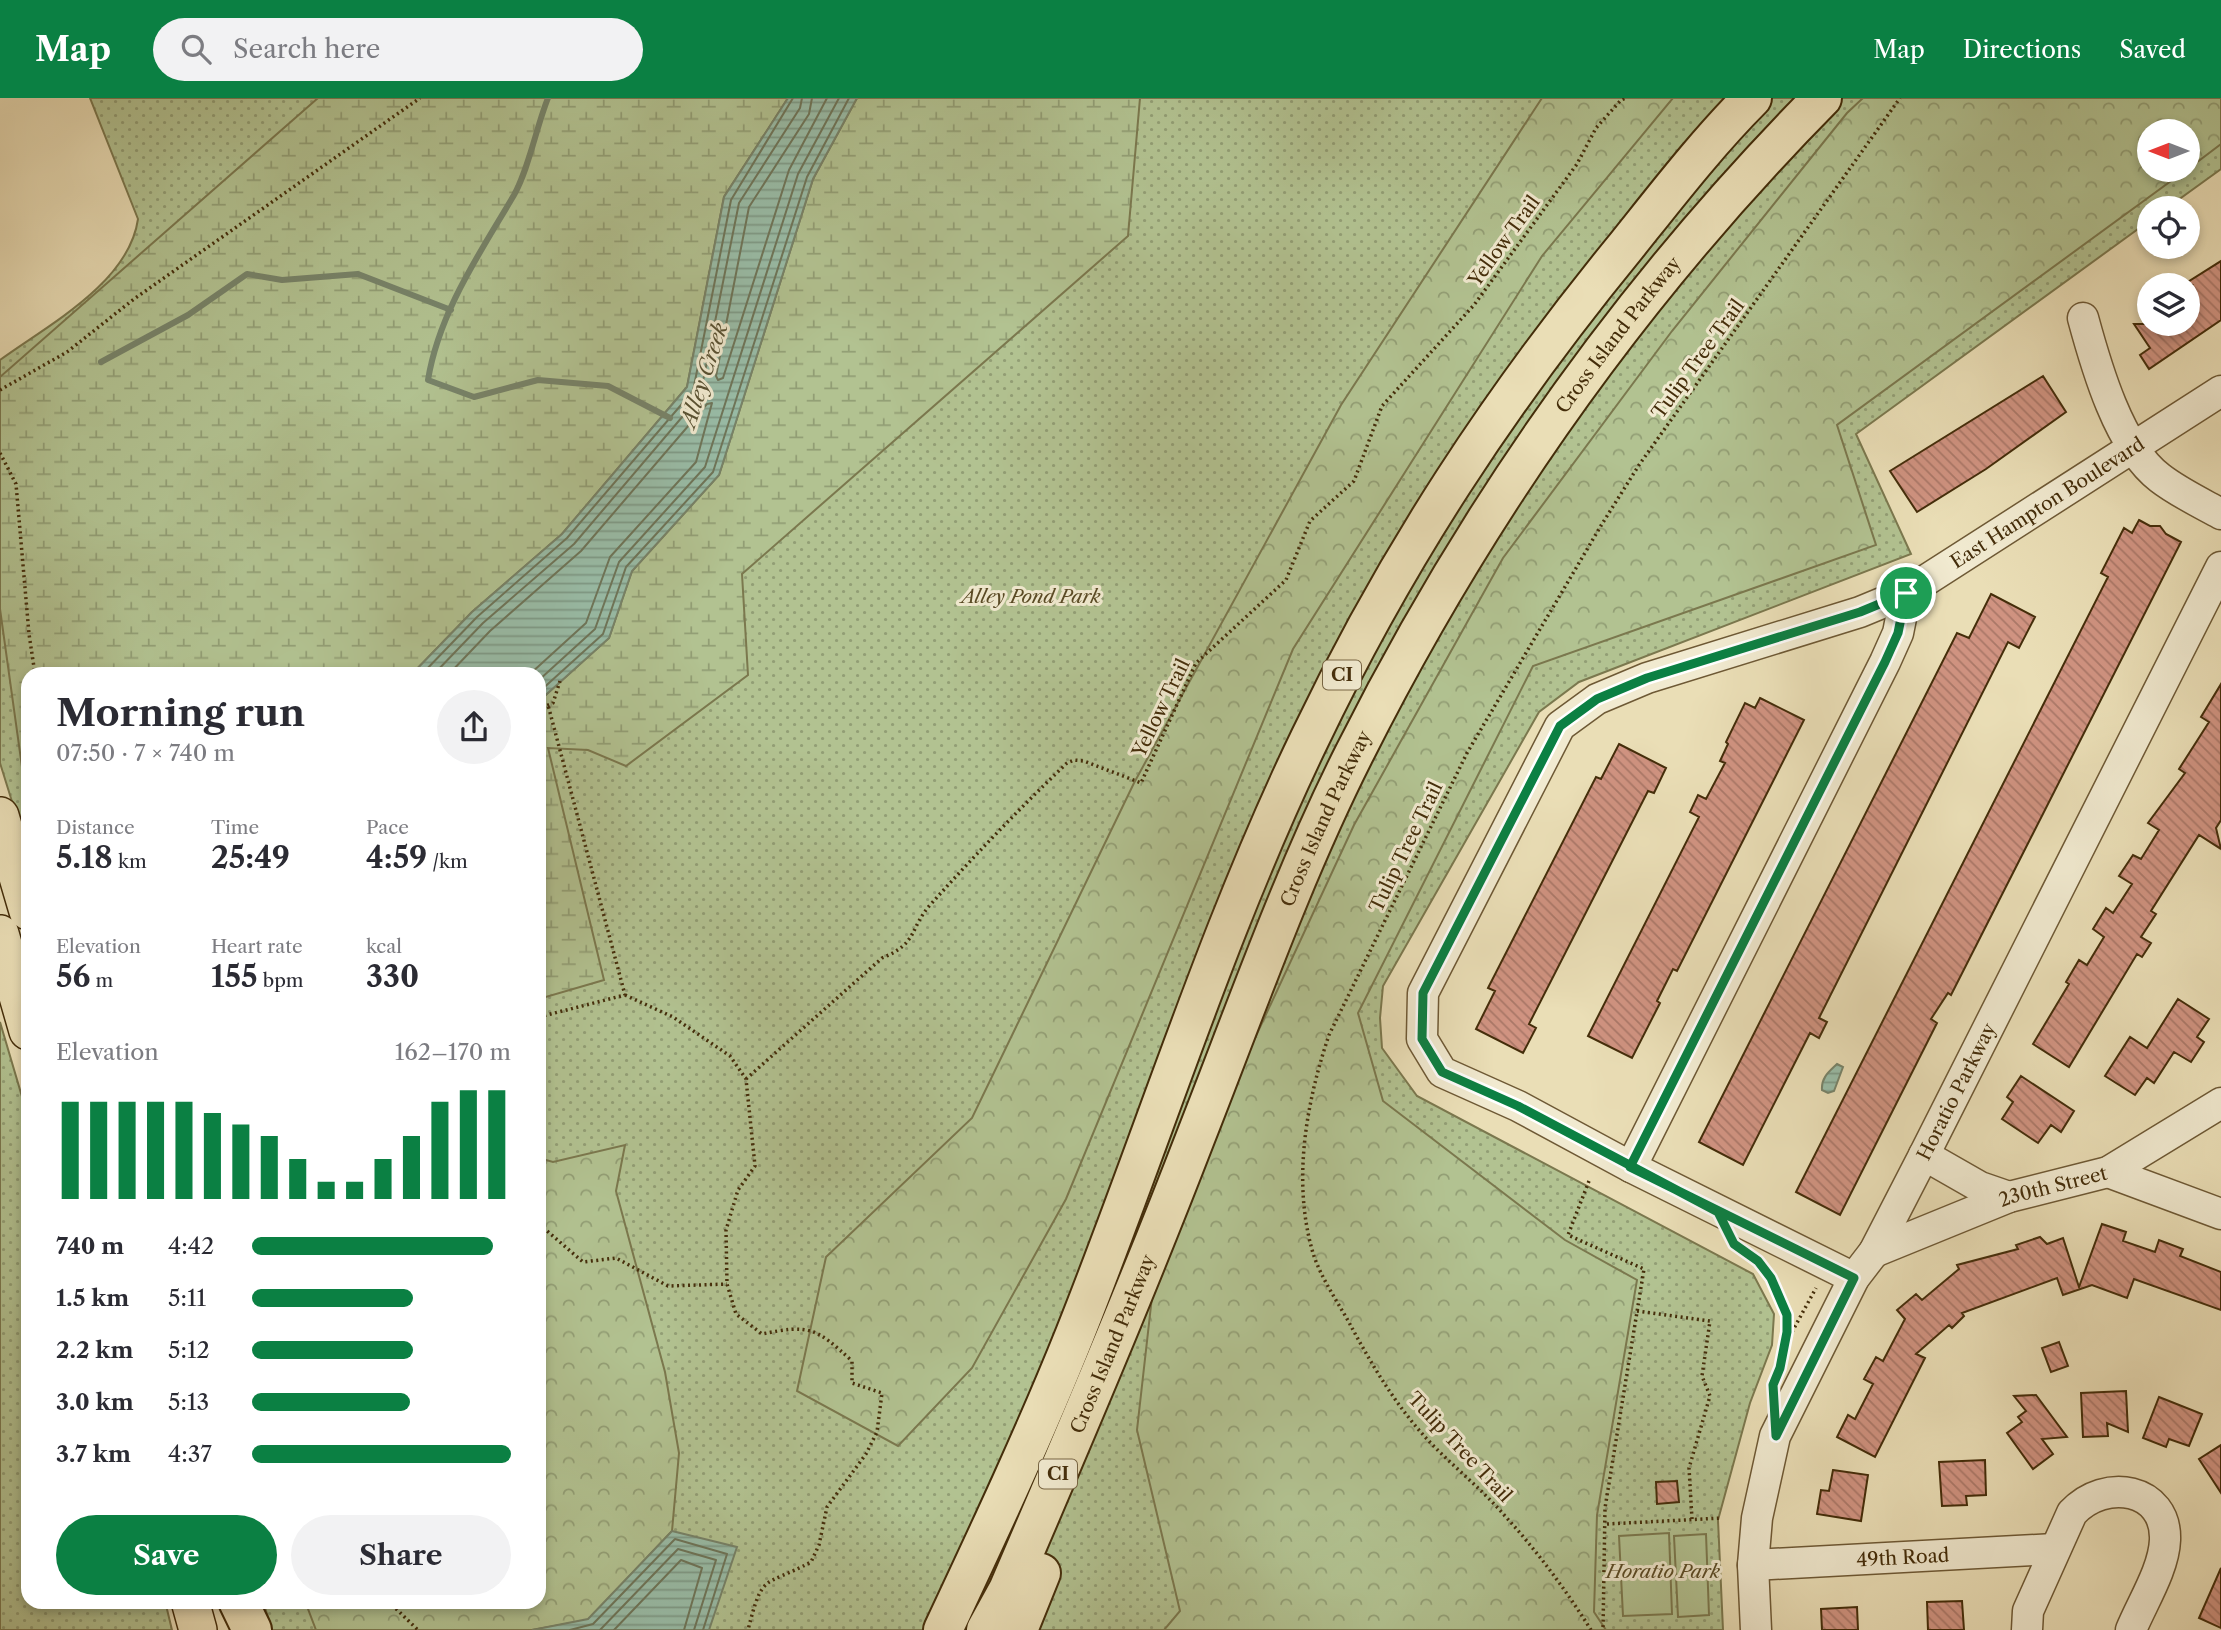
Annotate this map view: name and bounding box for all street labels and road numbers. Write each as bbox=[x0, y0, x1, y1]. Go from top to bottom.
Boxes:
street label: Yellow Trail bbox=[1463, 191, 1545, 292]
street label: Cross Island Parkway bbox=[1551, 251, 1686, 417]
street label: Tulip Tree Trail bbox=[1647, 294, 1749, 423]
street label: East Hampton Boulevard bbox=[1946, 432, 2149, 573]
street label: Yellow Trail bbox=[1127, 655, 1195, 762]
road number: CI bbox=[1323, 660, 1361, 690]
street label: Cross Island Parkway bbox=[1275, 726, 1376, 910]
street label: Tulip Tree Trail bbox=[1365, 778, 1448, 916]
street label: Horatio Parkway bbox=[1912, 1019, 2001, 1164]
street label: 230th Street bbox=[1995, 1161, 2110, 1212]
street label: Cross Island Parkway bbox=[1065, 1251, 1160, 1437]
street label: Tulip Tree Trail bbox=[1403, 1387, 1517, 1507]
road number: CI bbox=[1039, 1460, 1077, 1489]
street label: 49th Road bbox=[1856, 1543, 1950, 1571]

